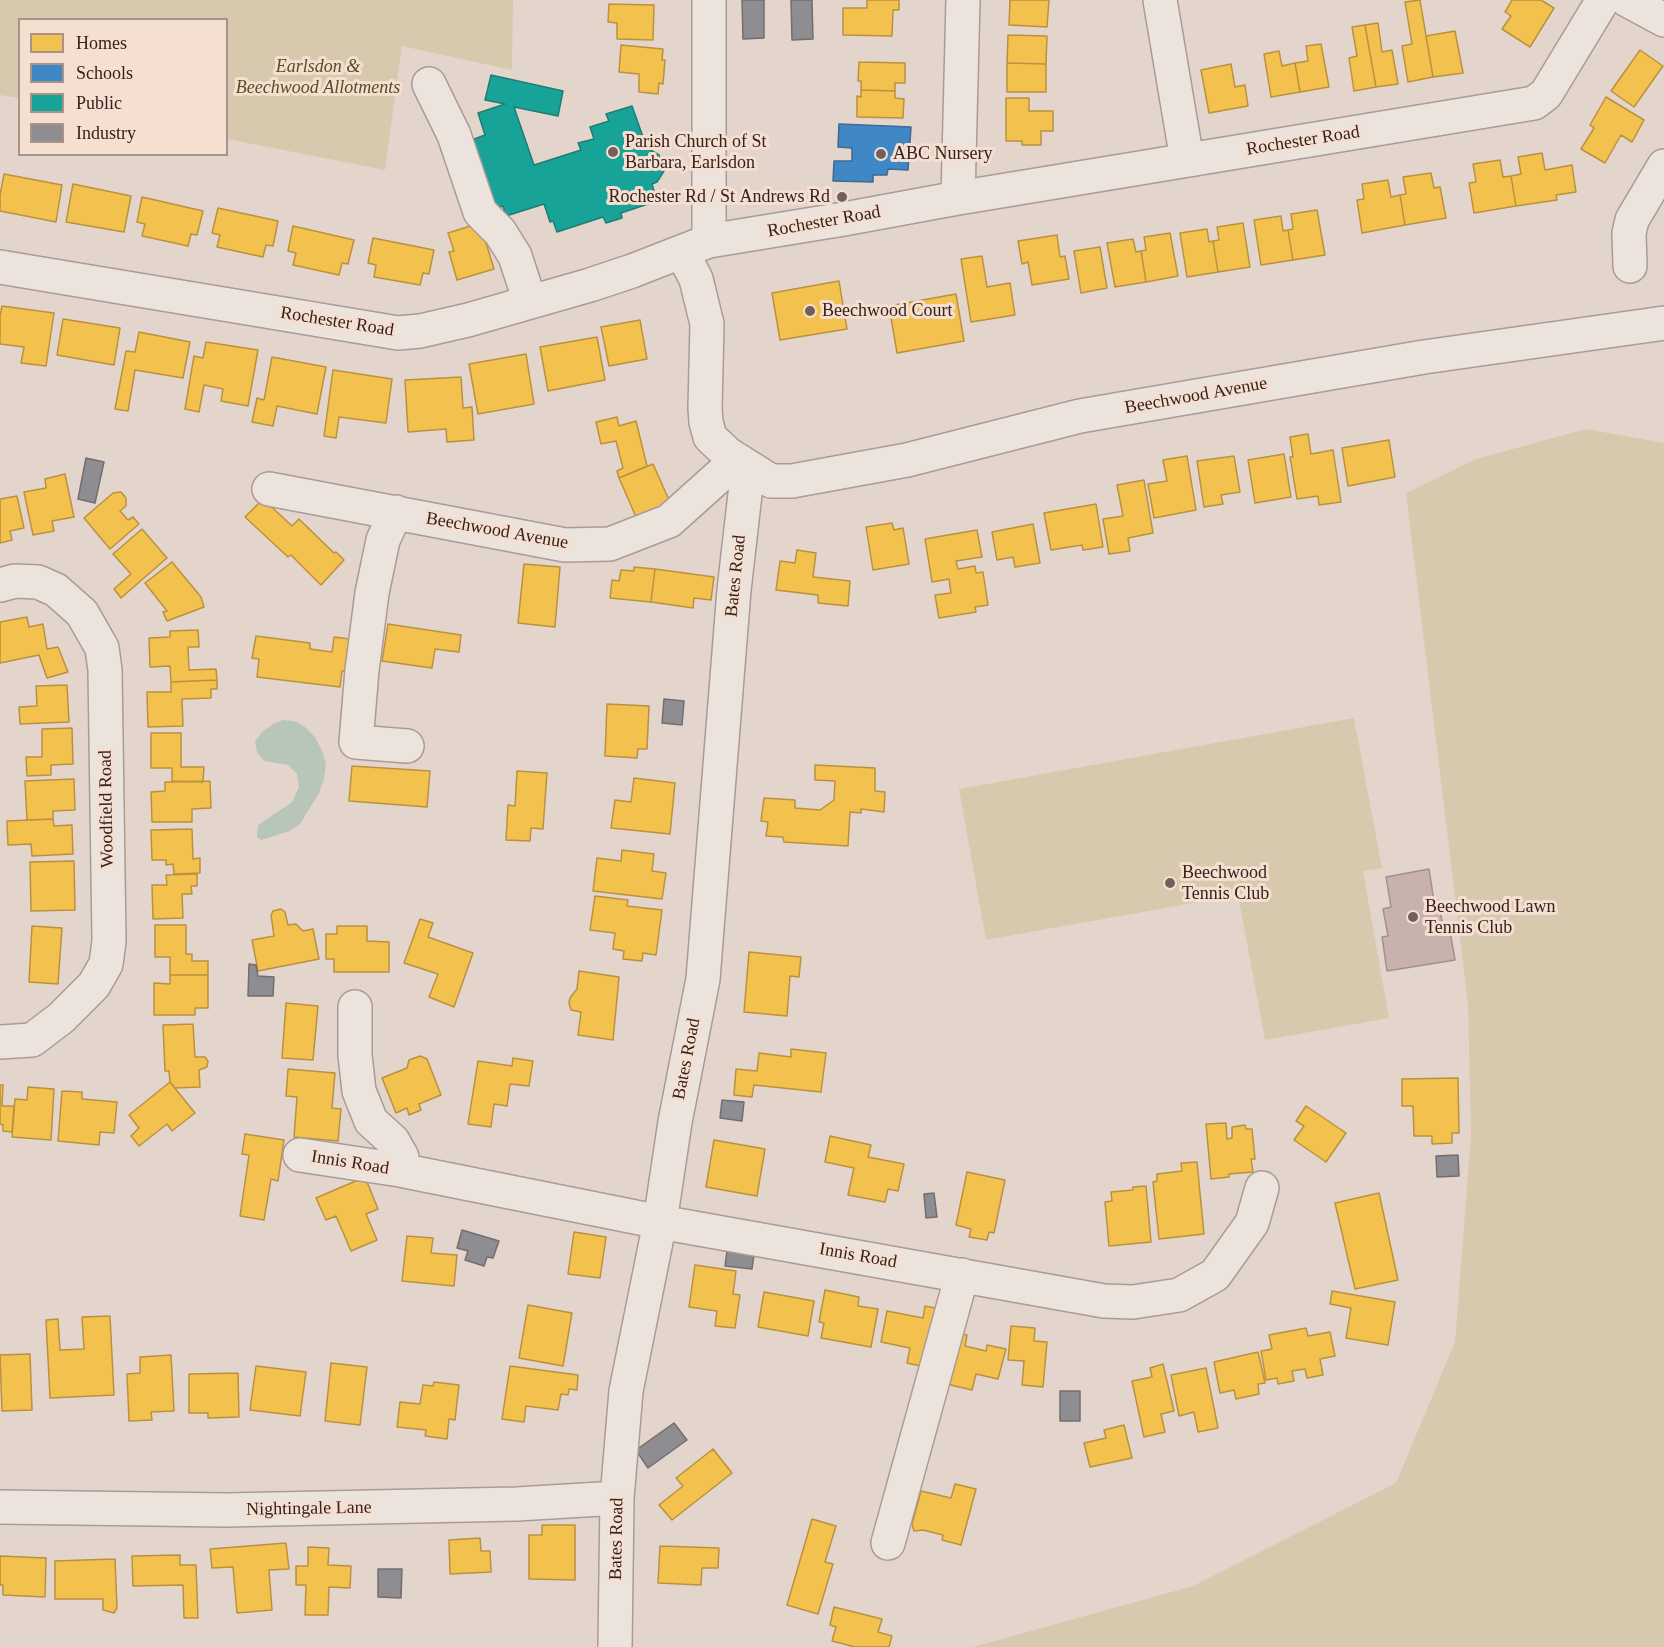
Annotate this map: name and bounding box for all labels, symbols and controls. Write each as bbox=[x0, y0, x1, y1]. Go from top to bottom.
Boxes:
legend bbox=[18, 18, 228, 156]
text: Homes bbox=[76, 33, 127, 53]
park label: Earlsdon & Beechwood Allotments bbox=[236, 56, 400, 98]
text: Schools bbox=[76, 63, 133, 83]
text: Public bbox=[76, 93, 122, 113]
street label: Rochester Road bbox=[1245, 121, 1361, 161]
text: Industry bbox=[76, 123, 136, 143]
place label: Parish Church of St Barbara, Earlsdon bbox=[625, 131, 766, 174]
place label: ABC Nursery bbox=[893, 143, 992, 165]
marker: Parish Church of St Barbara, Earlsdon bbox=[606, 145, 620, 159]
marker: ABC Nursery bbox=[874, 147, 888, 161]
place label: Rochester Rd / St Andrews Rd bbox=[609, 186, 830, 208]
marker: Rochester Rd / St Andrews Rd bbox=[835, 190, 849, 204]
street label: Rochester Road bbox=[766, 201, 882, 243]
place label: Beechwood Court bbox=[822, 300, 952, 322]
street label: Rochester Road bbox=[279, 302, 395, 342]
marker: Beechwood Court bbox=[803, 304, 817, 318]
street label: Beechwood Avenue bbox=[1123, 373, 1269, 419]
street label: Beechwood Avenue bbox=[424, 508, 570, 554]
street label: Bates Road bbox=[721, 534, 751, 618]
street label: Woodfield Road bbox=[95, 750, 119, 868]
place label: Beechwood Tennis Club bbox=[1182, 862, 1269, 904]
marker: Beechwood Tennis Club bbox=[1163, 876, 1177, 890]
place label: Beechwood Lawn Tennis Club bbox=[1425, 896, 1555, 938]
marker: Beechwood Lawn Tennis Club bbox=[1406, 910, 1420, 924]
street label: Bates Road bbox=[669, 1016, 705, 1102]
street label: Innis Road bbox=[310, 1146, 390, 1180]
street label: Innis Road bbox=[817, 1239, 899, 1273]
street label: Nightingale Lane bbox=[246, 1497, 372, 1521]
street label: Bates Road bbox=[605, 1498, 629, 1580]

